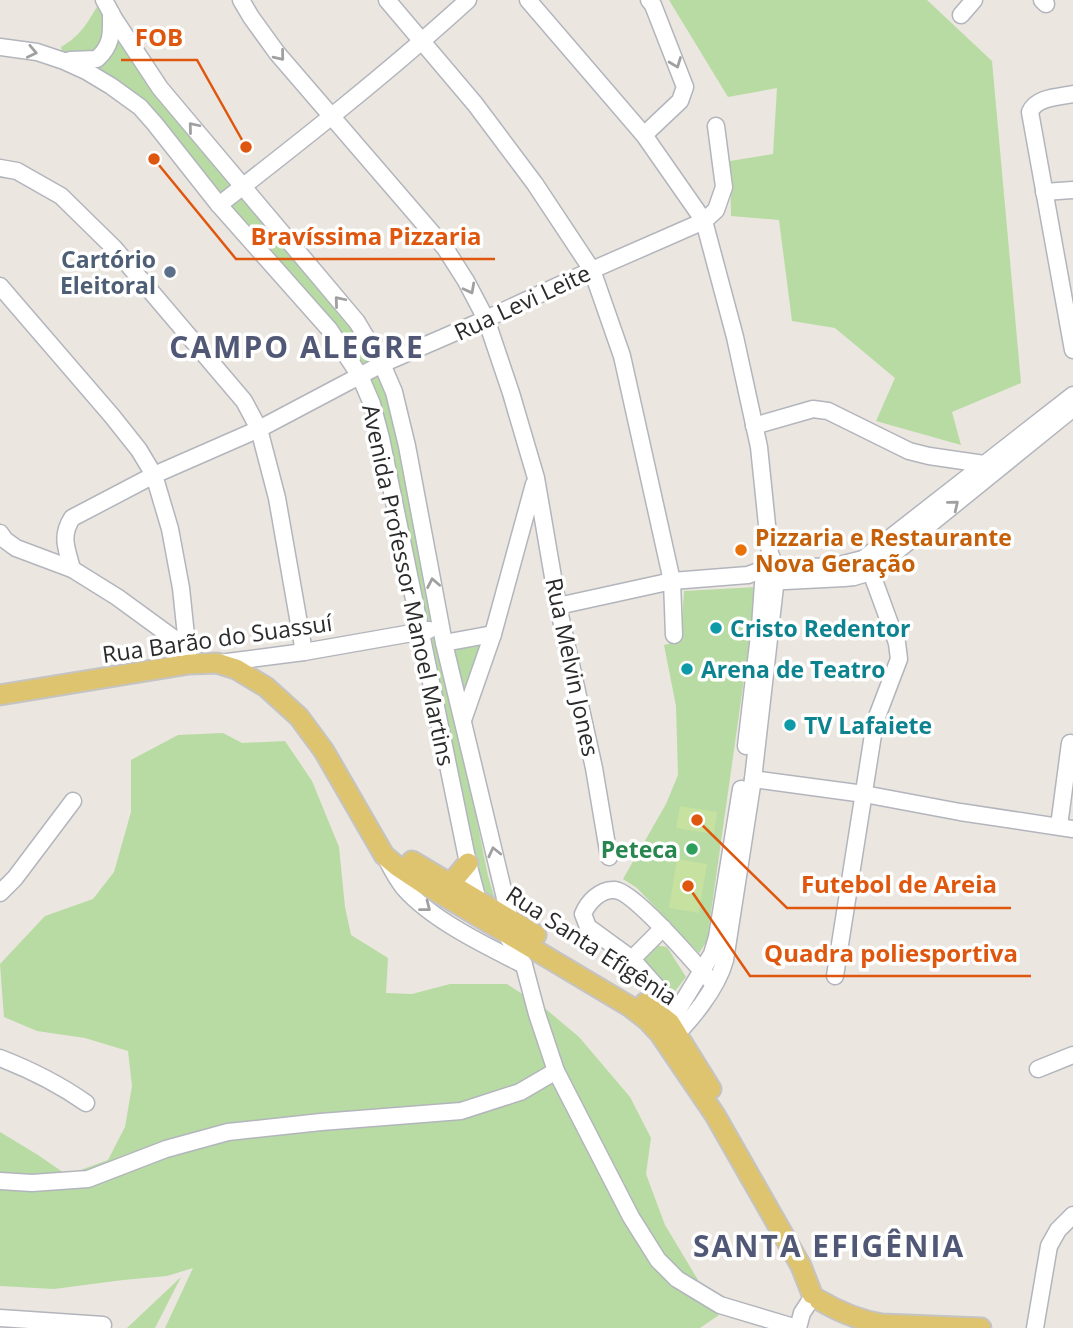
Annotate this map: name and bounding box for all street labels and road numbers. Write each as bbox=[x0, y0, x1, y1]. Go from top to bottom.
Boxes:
street label: Rua Levi Leite bbox=[449, 256, 595, 348]
street label: Avenida Professor Manoel Martins bbox=[355, 401, 463, 769]
street label: Rua Melvin Jones bbox=[538, 575, 608, 759]
street label: Rua Barão do Suassuí bbox=[100, 606, 335, 670]
street label: Rua Santa Efigênia bbox=[500, 878, 684, 1012]

